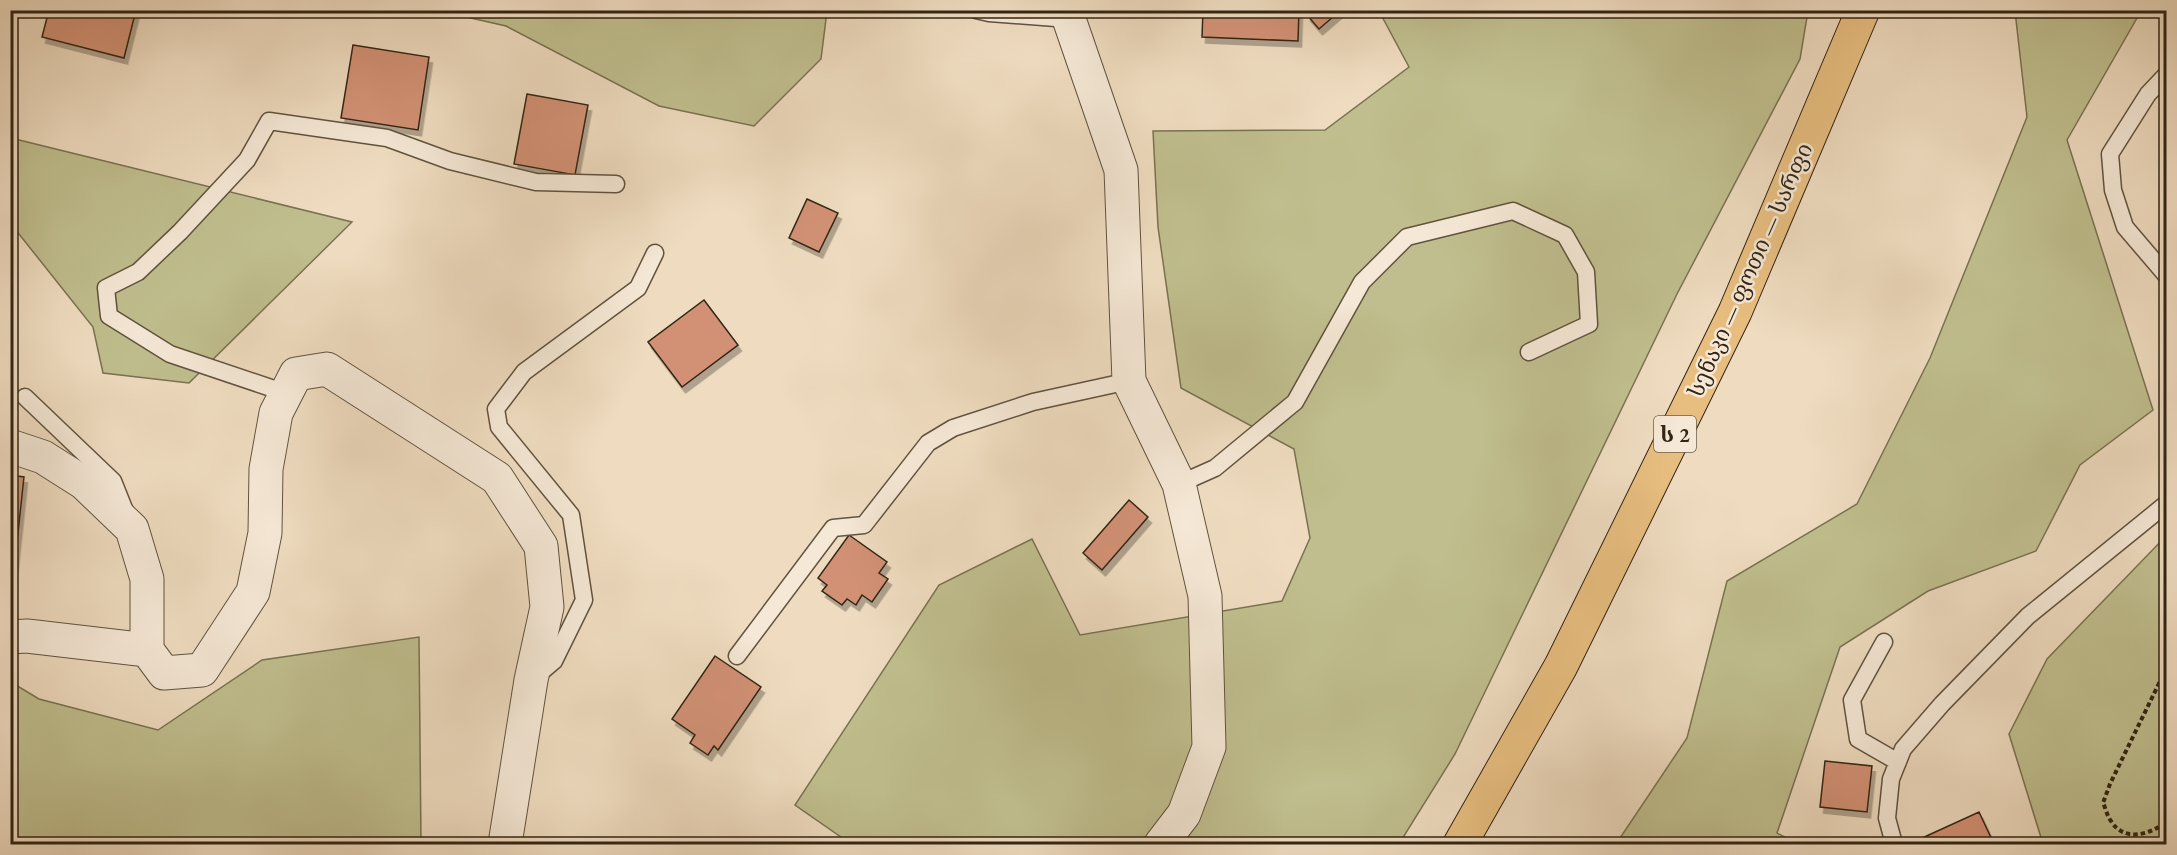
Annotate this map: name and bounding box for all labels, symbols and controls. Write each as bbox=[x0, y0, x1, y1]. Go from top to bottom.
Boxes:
street label: სენაკი — ფოთი — სარფი bbox=[1681, 138, 1819, 402]
road number: ს 2 bbox=[1654, 416, 1696, 452]

